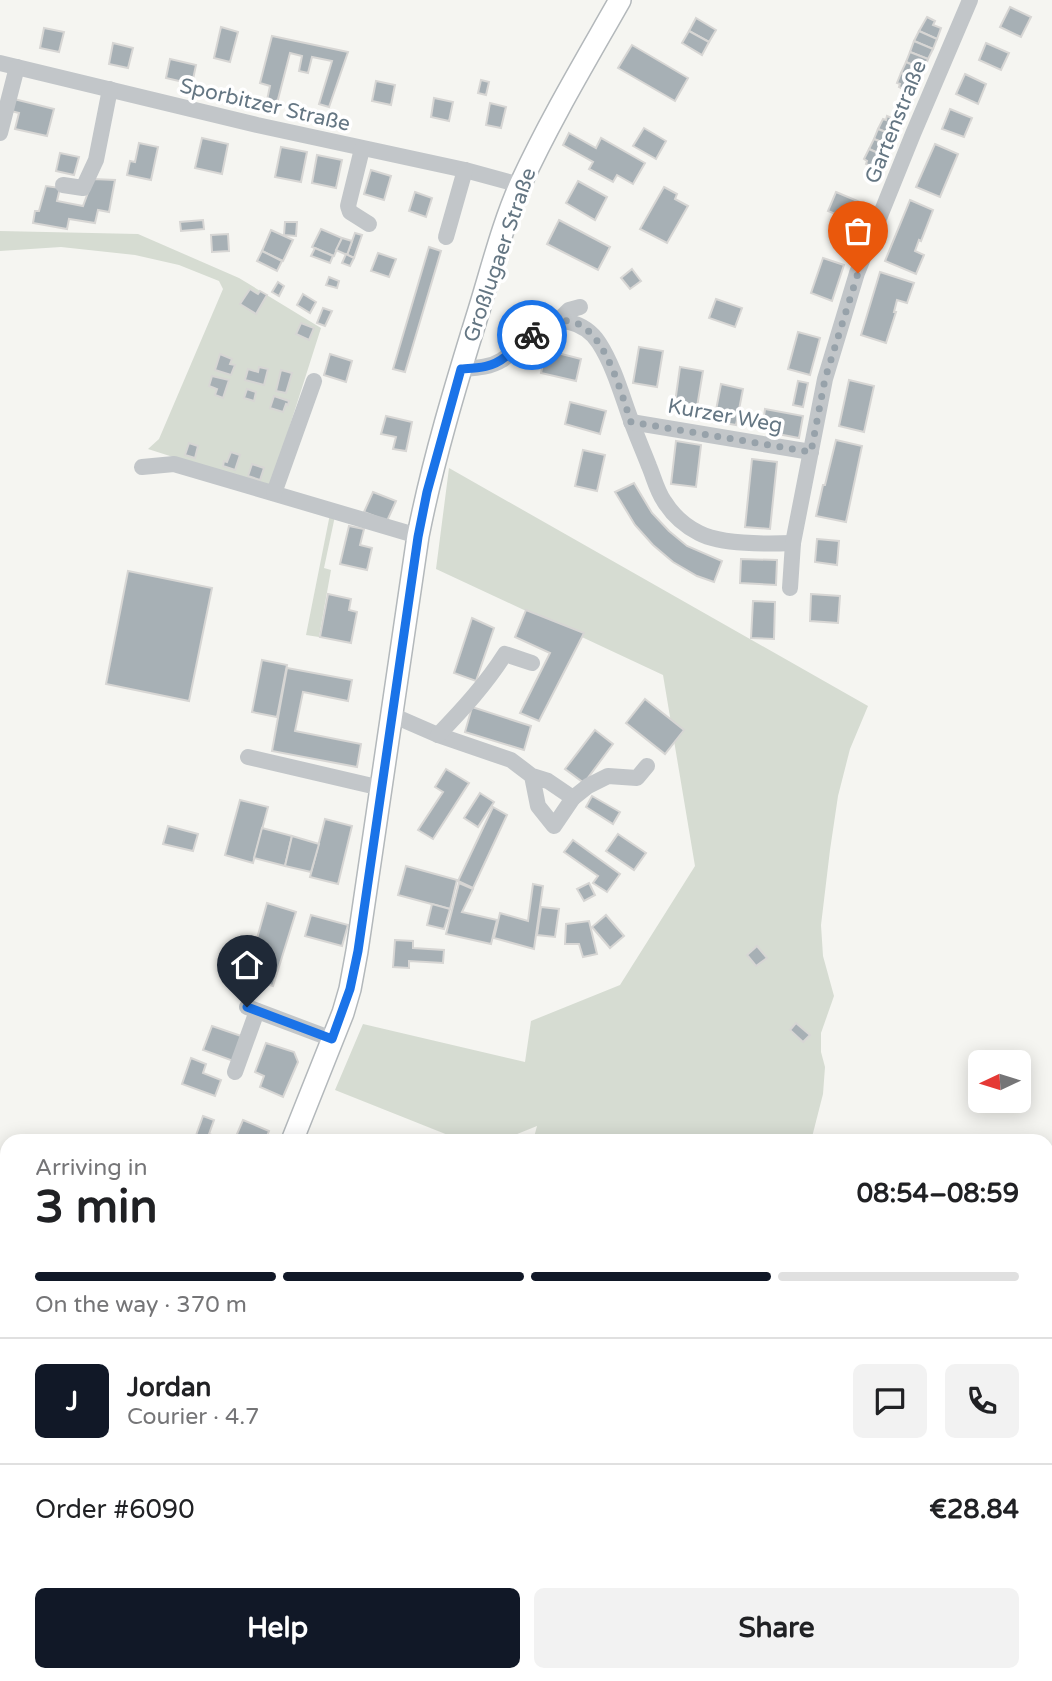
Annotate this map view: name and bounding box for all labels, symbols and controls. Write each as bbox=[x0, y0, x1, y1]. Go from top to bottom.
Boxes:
street label: Gartenstraße bbox=[860, 57, 932, 187]
street label: Sporbitzer Straße bbox=[177, 73, 353, 137]
street label: Großlugaer Straße bbox=[458, 164, 542, 345]
pin bbox=[828, 201, 888, 273]
icon: bag bbox=[839, 212, 877, 250]
courier bbox=[497, 300, 567, 370]
icon: bike bbox=[513, 316, 551, 354]
street label: Kurzer Weg bbox=[666, 394, 784, 438]
pin bbox=[217, 935, 277, 1007]
icon: home bbox=[228, 946, 266, 984]
north arrow bbox=[968, 1050, 1031, 1113]
map controls bbox=[968, 1050, 1031, 1113]
text: Arriving in bbox=[35, 1154, 148, 1182]
text: 08:54–08:59 bbox=[857, 1178, 1019, 1209]
text: 3 min bbox=[35, 1180, 158, 1235]
text: On the way · 370 m bbox=[35, 1291, 247, 1319]
button: chat bbox=[853, 1364, 927, 1438]
button: phone bbox=[945, 1364, 1019, 1438]
text: Jordan bbox=[127, 1372, 211, 1403]
text: J bbox=[66, 1386, 78, 1417]
text: Courier · 4.7 bbox=[127, 1403, 260, 1431]
text: Order #6090 bbox=[35, 1494, 195, 1525]
text: €28.84 bbox=[929, 1494, 1019, 1525]
button: Help bbox=[35, 1588, 520, 1668]
button: Share bbox=[534, 1588, 1019, 1668]

